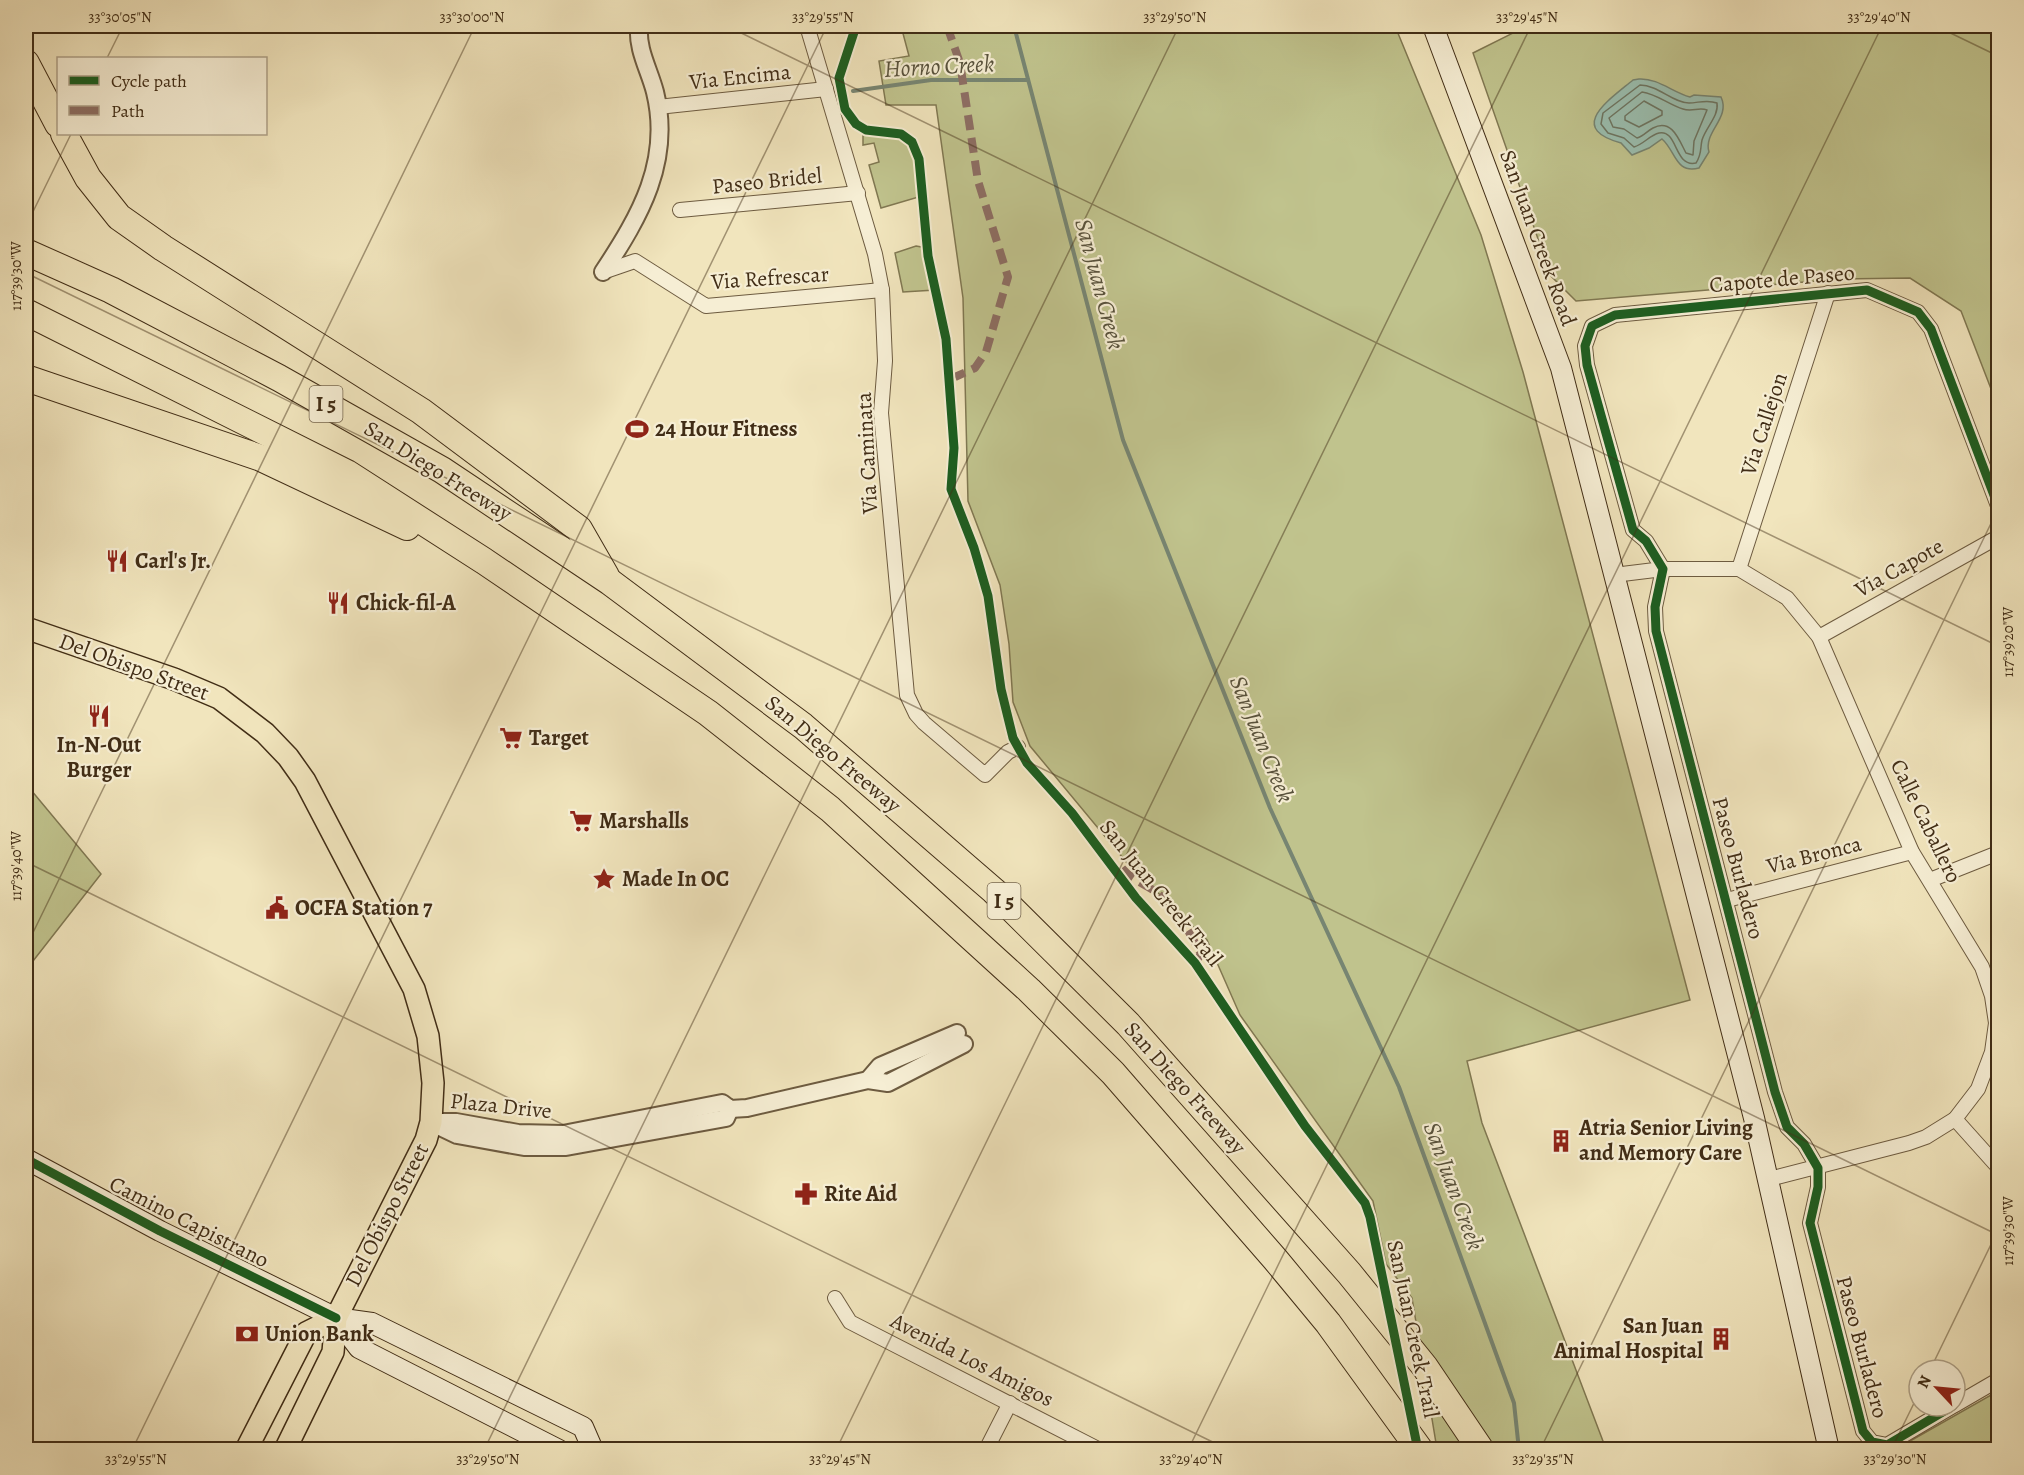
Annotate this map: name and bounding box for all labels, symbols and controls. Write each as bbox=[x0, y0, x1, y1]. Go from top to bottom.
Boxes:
text: 33°30'05"N bbox=[88, 7, 152, 27]
text: 33°30'00"N bbox=[439, 7, 505, 27]
text: 33°29'55"N bbox=[792, 7, 854, 27]
text: 33°29'50"N bbox=[1143, 7, 1207, 27]
text: 33°29'45"N bbox=[1496, 7, 1558, 27]
text: 33°29'40"N bbox=[1847, 7, 1911, 27]
water label: Horno Creek bbox=[883, 47, 995, 85]
legend bbox=[57, 57, 267, 135]
street label: Via Encima bbox=[687, 57, 793, 97]
text: Cycle path bbox=[111, 69, 187, 93]
text: Path bbox=[111, 99, 145, 123]
street label: San Juan Creek Road bbox=[1492, 146, 1584, 330]
street label: Paseo Bridel bbox=[710, 160, 824, 202]
water label: San Juan Creek bbox=[1067, 215, 1133, 353]
text: 117°39'30"W bbox=[6, 241, 26, 311]
street label: Capote de Paseo bbox=[1708, 258, 1856, 300]
street label: Via Refrescar bbox=[709, 259, 830, 297]
street label: Via Callejon bbox=[1733, 369, 1795, 480]
road number: I 5 bbox=[310, 386, 342, 422]
street label: Via Caminata bbox=[849, 391, 885, 516]
street label: San Diego Freeway bbox=[358, 413, 518, 529]
place label: 24 Hour Fitness bbox=[655, 414, 797, 444]
sports icon: 24 Hour Fitness bbox=[624, 416, 650, 442]
street label: Via Capote bbox=[1848, 531, 1949, 605]
place label: Carl's Jr. bbox=[135, 546, 211, 576]
restaurant icon: Carl's Jr. bbox=[104, 548, 130, 574]
place label: Chick-fil-A bbox=[356, 588, 456, 618]
restaurant icon: Chick-fil-A bbox=[325, 590, 351, 616]
text: 117°39'20"W bbox=[1998, 607, 2018, 677]
street label: Del Obispo Street bbox=[55, 626, 213, 708]
water label: San Juan Creek bbox=[1222, 671, 1302, 807]
street label: San Diego Freeway bbox=[759, 688, 908, 820]
restaurant icon: In-N-Out Burger bbox=[86, 703, 112, 729]
place label: Target bbox=[529, 723, 590, 753]
supermarket icon: Target bbox=[498, 725, 524, 751]
place label: In-N-Out Burger bbox=[57, 730, 142, 785]
street label: Calle Caballero bbox=[1883, 754, 1969, 888]
street label: Paseo Burladero bbox=[1705, 794, 1771, 942]
place label: Marshalls bbox=[599, 806, 689, 836]
supermarket icon: Marshalls bbox=[568, 808, 594, 834]
street label: San Juan Creek Trail bbox=[1092, 813, 1230, 973]
street label: Via Bronca bbox=[1762, 829, 1865, 882]
text: 117°39'40"W bbox=[6, 831, 26, 901]
place label: Made In OC bbox=[622, 864, 729, 894]
place icon: Made In OC bbox=[591, 866, 617, 892]
road number: I 5 bbox=[988, 883, 1020, 919]
place label: OCFA Station 7 bbox=[295, 893, 433, 923]
public building icon: OCFA Station 7 bbox=[264, 895, 290, 921]
street label: San Diego Freeway bbox=[1117, 1015, 1253, 1161]
street label: Plaza Drive bbox=[449, 1086, 553, 1126]
place label: Atria Senior Living and Memory Care bbox=[1578, 1113, 1754, 1168]
water label: San Juan Creek bbox=[1416, 1117, 1492, 1255]
building icon: Atria Senior Living and Memory Care bbox=[1548, 1128, 1574, 1154]
street label: Del Obispo Street bbox=[338, 1138, 436, 1292]
street label: Camino Capistrano bbox=[104, 1169, 274, 1275]
place label: Rite Aid bbox=[824, 1179, 897, 1209]
pharmacy icon: Rite Aid bbox=[793, 1181, 819, 1207]
text: 117°39'30"W bbox=[1998, 1196, 2018, 1266]
street label: San Juan Creek Trail bbox=[1380, 1237, 1446, 1421]
street label: Paseo Burladero bbox=[1829, 1273, 1895, 1421]
street label: Avenida Los Amigos bbox=[884, 1305, 1059, 1414]
place label: San Juan Animal Hospital bbox=[1553, 1311, 1703, 1366]
place label: Union Bank bbox=[265, 1319, 374, 1349]
bank icon: Union Bank bbox=[234, 1321, 260, 1347]
building icon: San Juan Animal Hospital bbox=[1708, 1326, 1734, 1352]
north arrow bbox=[1907, 1358, 1967, 1418]
text: N bbox=[1912, 1371, 1937, 1392]
text: 33°29'55"N bbox=[105, 1449, 167, 1469]
text: 33°29'50"N bbox=[456, 1449, 520, 1469]
text: 33°29'45"N bbox=[809, 1449, 871, 1469]
text: 33°29'40"N bbox=[1159, 1449, 1223, 1469]
text: 33°29'35"N bbox=[1512, 1449, 1574, 1469]
text: 33°29'30"N bbox=[1863, 1449, 1927, 1469]

